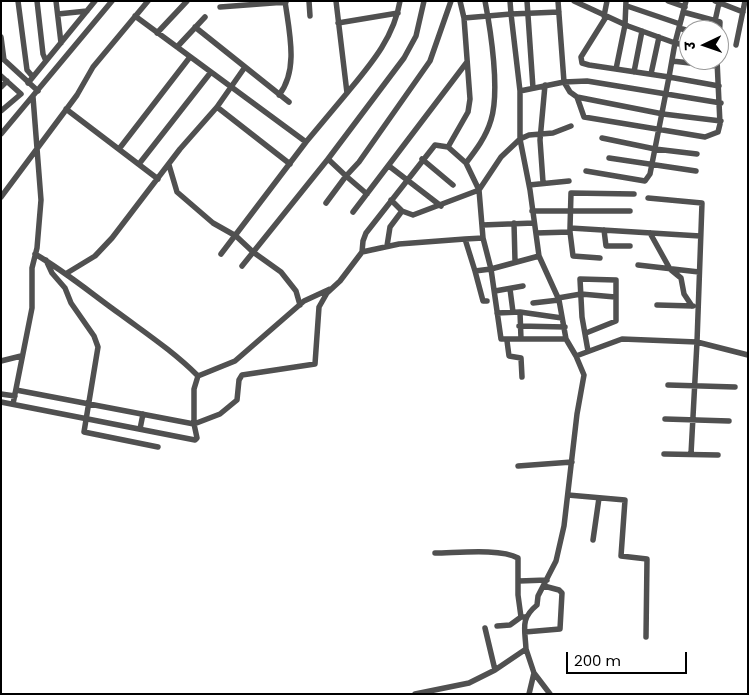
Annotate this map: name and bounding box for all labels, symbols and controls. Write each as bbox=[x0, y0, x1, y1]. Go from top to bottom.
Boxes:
north arrow bbox=[679, 20, 729, 70]
text: उ bbox=[680, 41, 700, 50]
scale bar bbox=[569, 642, 690, 674]
text: 200 m bbox=[574, 650, 621, 671]

